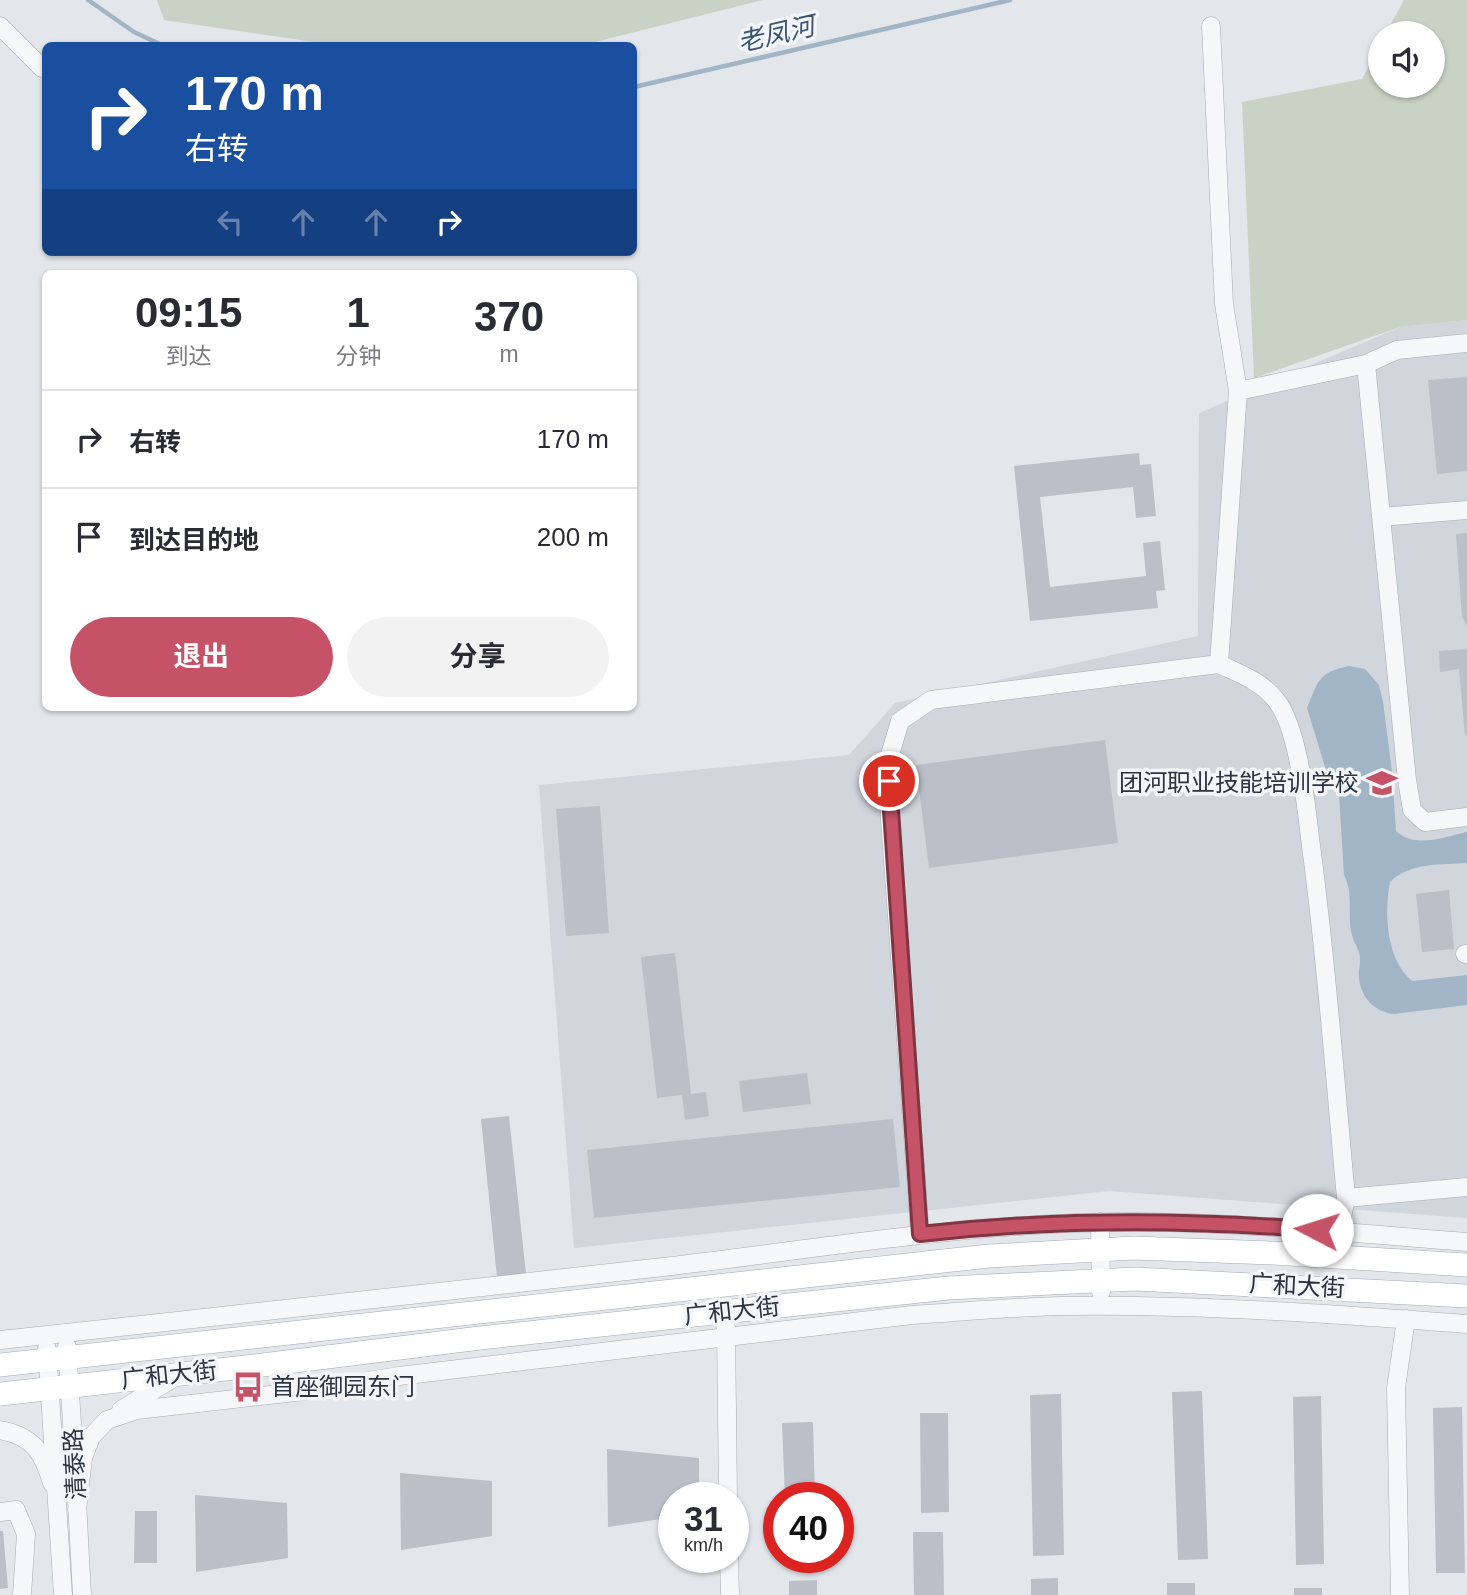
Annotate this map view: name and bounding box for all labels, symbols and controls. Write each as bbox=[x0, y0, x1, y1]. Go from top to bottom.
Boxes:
water label: 老凤河 bbox=[735, 9, 822, 57]
map controls bbox=[1368, 21, 1445, 98]
button: sound bbox=[1368, 21, 1445, 98]
text: 170 m bbox=[185, 66, 324, 120]
icon: right bbox=[70, 70, 161, 161]
text: 右转 bbox=[185, 131, 249, 167]
icon: left bbox=[211, 203, 249, 241]
icon: ahead bbox=[284, 203, 322, 241]
icon: ahead bbox=[357, 203, 395, 241]
icon: right bbox=[430, 203, 468, 241]
text: 09:15 bbox=[135, 289, 242, 336]
text: 1 bbox=[346, 289, 370, 336]
text: 370 bbox=[474, 293, 544, 340]
text: m bbox=[500, 341, 519, 367]
text: 到达 bbox=[166, 343, 212, 369]
text: 分钟 bbox=[335, 343, 381, 369]
icon: right bbox=[70, 420, 108, 458]
text: 170 m bbox=[537, 424, 609, 454]
text: 右转 bbox=[129, 427, 181, 457]
icon: arrive bbox=[70, 518, 108, 556]
text: 200 m bbox=[537, 522, 609, 552]
text: 到达目的地 bbox=[129, 525, 259, 555]
button: 退出 bbox=[70, 617, 333, 697]
button: 分享 bbox=[347, 617, 609, 697]
pin bbox=[859, 751, 919, 811]
icon: arrive bbox=[870, 762, 908, 800]
school or university icon: 团河职业技能培训学校 bbox=[1365, 766, 1399, 800]
place label: 团河职业技能培训学校 bbox=[1119, 769, 1359, 796]
position arrow bbox=[1280, 1193, 1354, 1267]
street label: 广和大街 bbox=[1248, 1270, 1346, 1301]
street label: 广和大街 bbox=[683, 1292, 781, 1329]
street label: 广和大街 bbox=[120, 1356, 218, 1393]
bus stop icon: 首座御园东门 bbox=[231, 1370, 265, 1404]
place label: 首座御园东门 bbox=[271, 1373, 415, 1400]
street label: 清泰路 bbox=[59, 1427, 90, 1501]
speed limit sign: 40 bbox=[763, 1482, 854, 1573]
text: 31 bbox=[684, 1499, 723, 1538]
text: km/h bbox=[684, 1535, 723, 1555]

